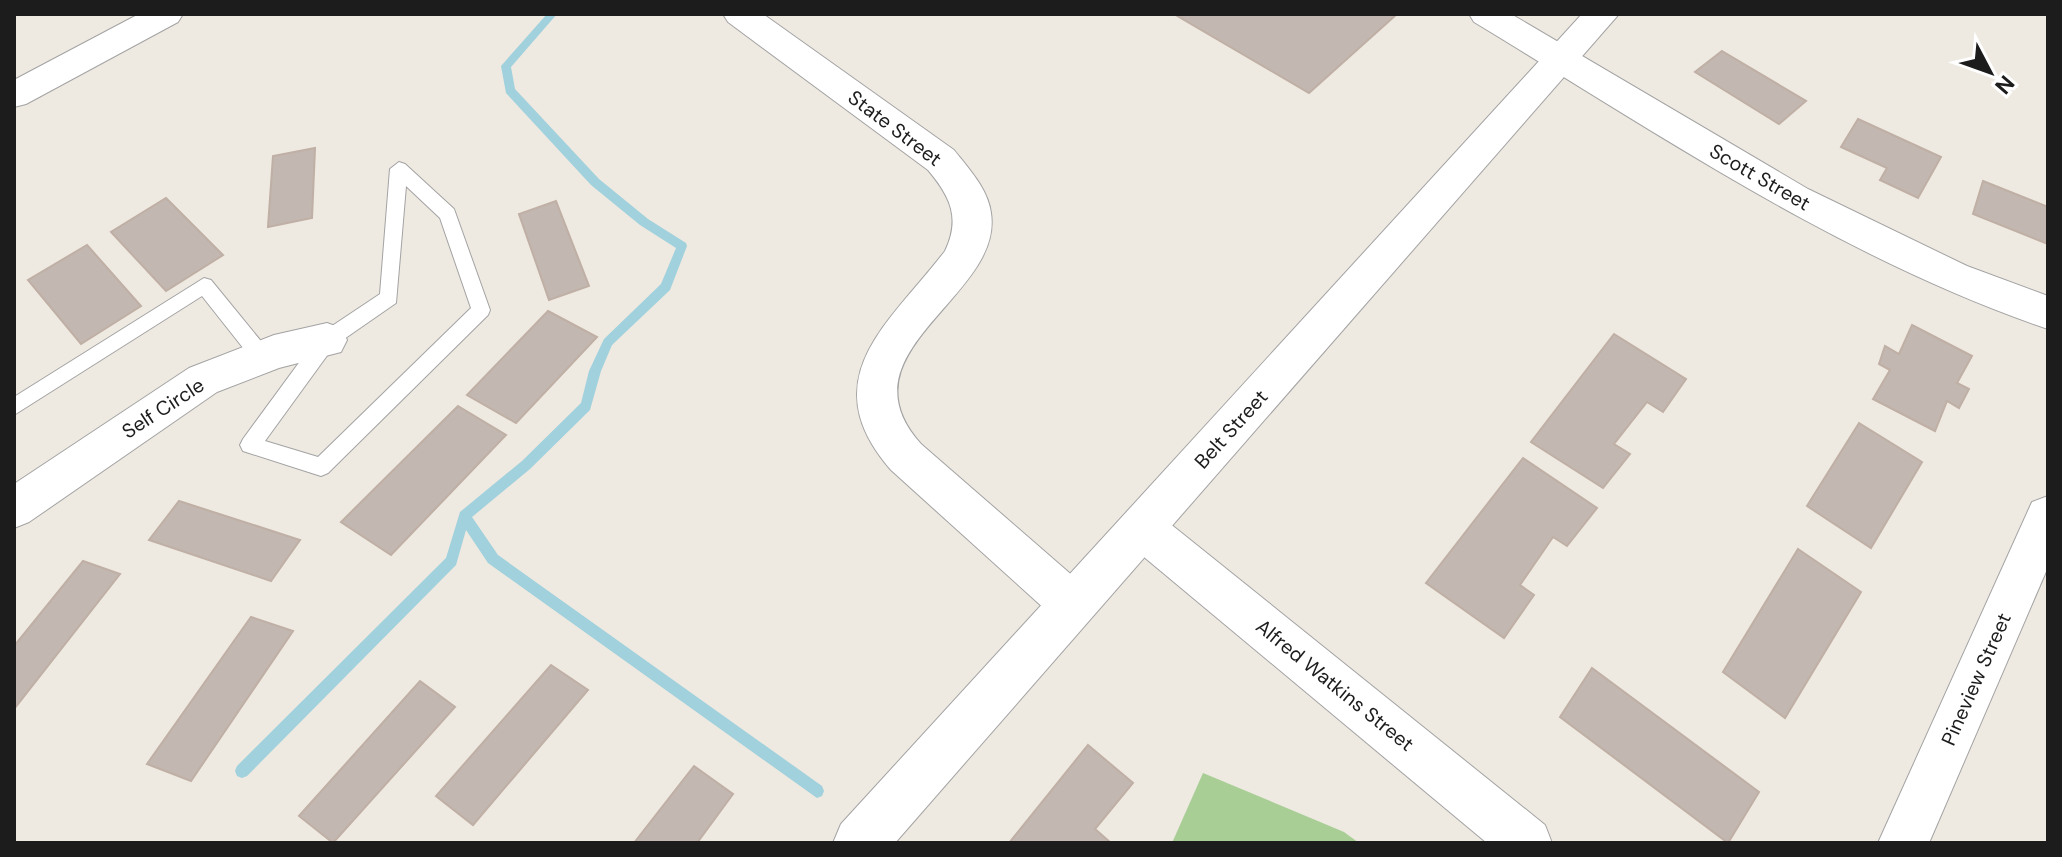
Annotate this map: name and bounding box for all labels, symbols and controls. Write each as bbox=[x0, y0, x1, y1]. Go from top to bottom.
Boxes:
north arrow bbox=[1950, 32, 2030, 112]
text: N bbox=[1989, 69, 2021, 100]
street label: State Street bbox=[843, 84, 947, 172]
street label: Scott Street bbox=[1705, 138, 1815, 216]
street label: Self Circle bbox=[117, 372, 209, 444]
street label: Belt Street bbox=[1189, 384, 1273, 474]
street label: Pineview Street bbox=[1935, 609, 2017, 749]
street label: Alfred Watkins Street bbox=[1251, 613, 1419, 757]

